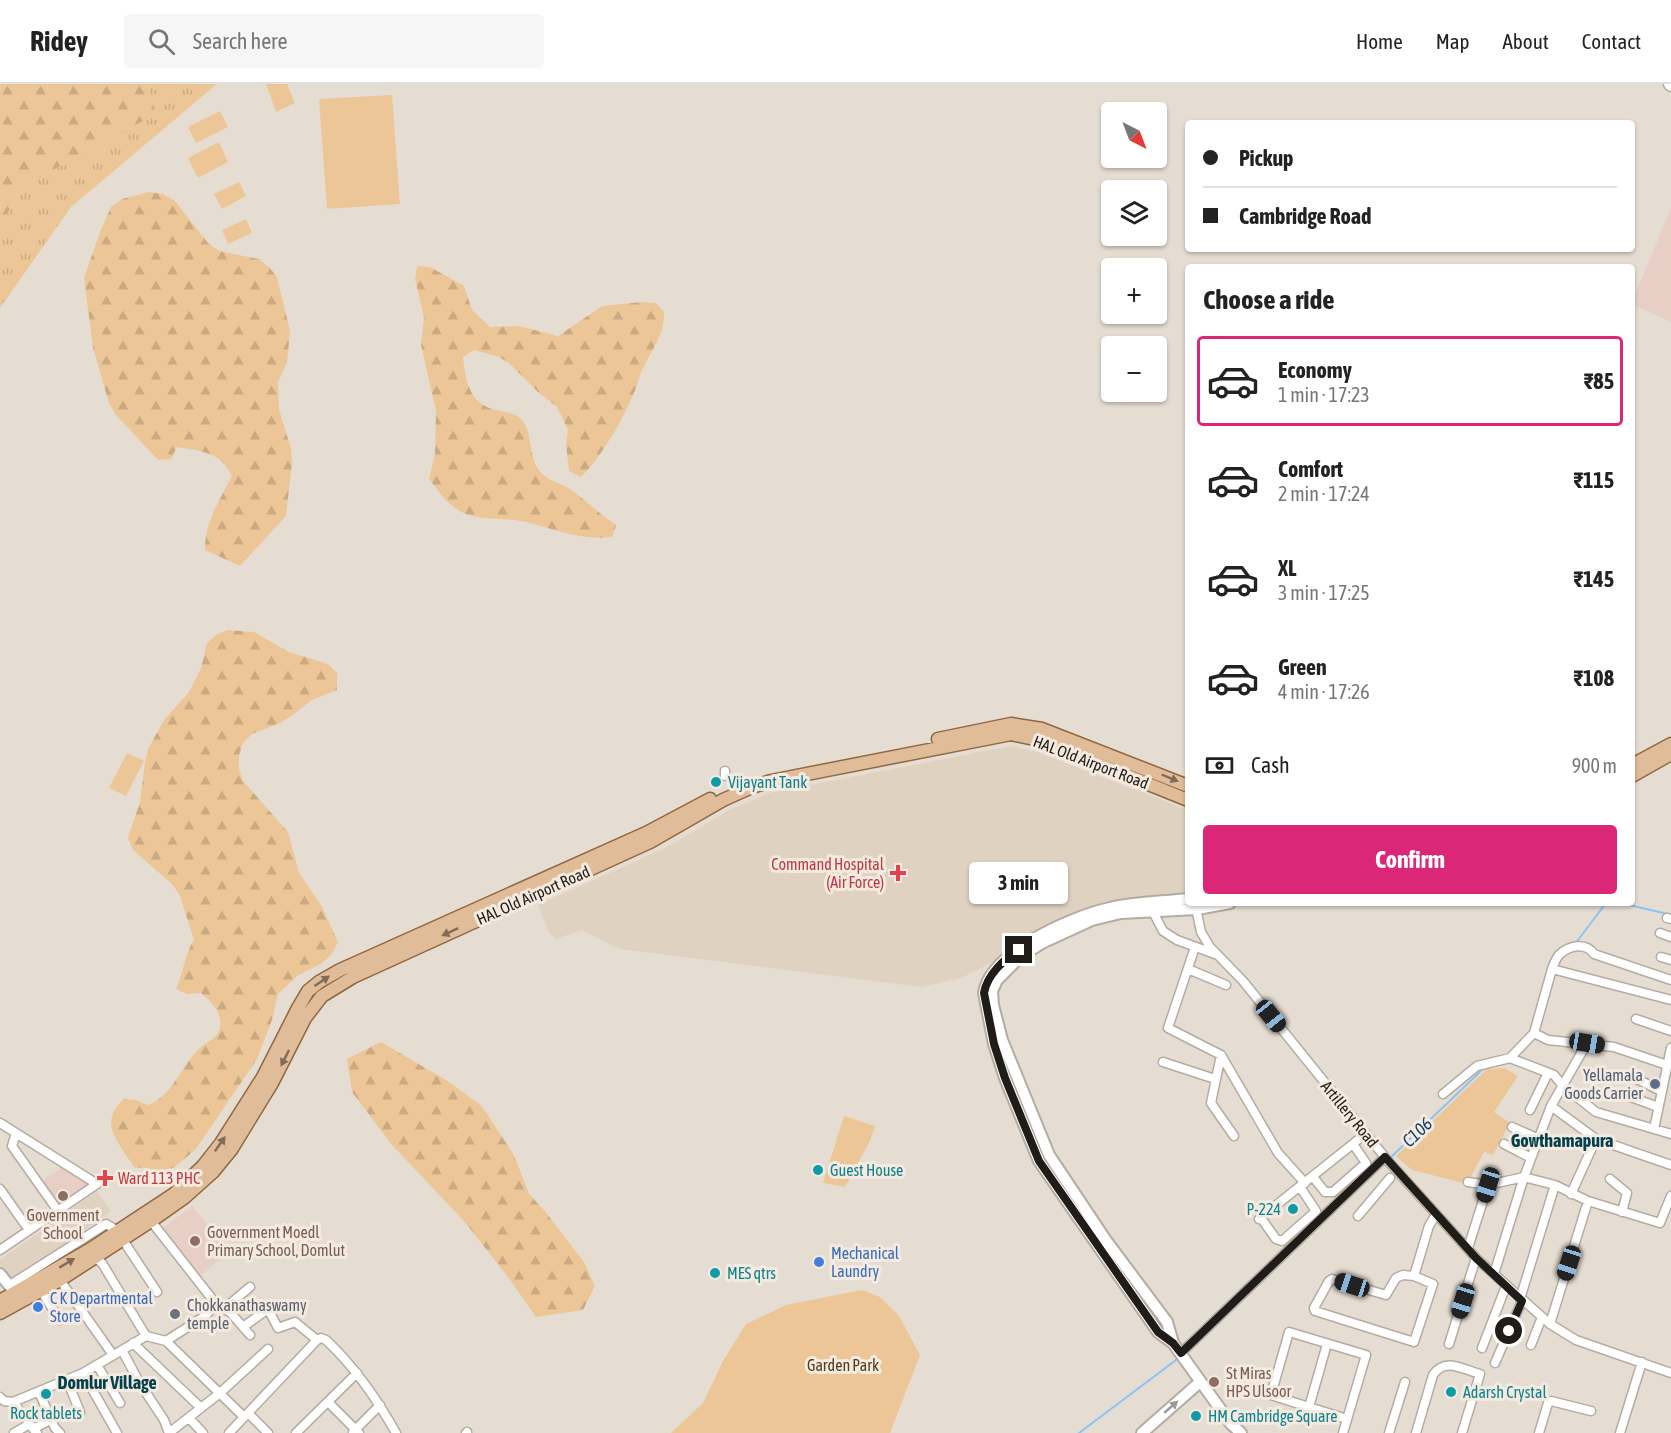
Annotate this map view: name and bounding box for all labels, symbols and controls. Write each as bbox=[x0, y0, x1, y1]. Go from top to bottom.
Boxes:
search box bbox=[124, 14, 544, 68]
text: Ridey bbox=[30, 25, 88, 57]
icon: search bbox=[145, 25, 178, 58]
text: Search here bbox=[193, 28, 288, 54]
text: Home bbox=[1356, 29, 1403, 53]
text: Map bbox=[1436, 29, 1470, 53]
text: About bbox=[1503, 29, 1549, 53]
text: Contact bbox=[1582, 29, 1641, 53]
north arrow bbox=[1101, 102, 1167, 168]
map controls bbox=[1101, 102, 1167, 402]
text: Pickup bbox=[1239, 145, 1294, 171]
button: layers bbox=[1101, 180, 1167, 246]
text: Cambridge Road bbox=[1239, 203, 1371, 229]
button: + bbox=[1101, 258, 1167, 324]
text: Choose a ride bbox=[1203, 284, 1335, 315]
button: − bbox=[1101, 336, 1167, 402]
icon: car bbox=[1206, 354, 1260, 408]
text: Economy bbox=[1278, 357, 1352, 383]
text: ₹85 bbox=[1584, 368, 1614, 394]
text: 1 min · 17:23 bbox=[1278, 383, 1370, 406]
icon: car bbox=[1206, 453, 1260, 507]
text: Comfort bbox=[1278, 456, 1343, 482]
text: ₹115 bbox=[1574, 467, 1614, 493]
text: 2 min · 17:24 bbox=[1278, 482, 1370, 505]
icon: car bbox=[1206, 552, 1260, 606]
text: XL bbox=[1278, 555, 1296, 581]
text: ₹145 bbox=[1574, 566, 1614, 592]
text: 3 min · 17:25 bbox=[1278, 581, 1370, 604]
icon: car bbox=[1206, 651, 1260, 705]
text: Green bbox=[1278, 654, 1327, 680]
text: ₹108 bbox=[1574, 665, 1614, 691]
text: 4 min · 17:26 bbox=[1278, 680, 1370, 703]
street label: HAL Old Airport Road bbox=[1030, 732, 1151, 793]
icon: cash bbox=[1203, 749, 1236, 782]
text: Cash bbox=[1251, 752, 1290, 778]
text: 900 m bbox=[1572, 754, 1617, 777]
place label: Vijayant Tank bbox=[728, 773, 807, 792]
one-way arrow bbox=[1162, 773, 1180, 783]
marker: Vijayant Tank bbox=[709, 775, 723, 789]
button: Confirm bbox=[1203, 825, 1617, 894]
place label: Command Hospital (Air Force) bbox=[771, 855, 885, 892]
street label: HAL Old Airport Road bbox=[474, 862, 593, 929]
callout: 3 min bbox=[970, 863, 1068, 905]
marker: Command Hospital (Air Force) bbox=[889, 864, 907, 882]
text: 3 min bbox=[998, 871, 1039, 894]
one-way arrow bbox=[442, 928, 459, 937]
route end bbox=[1005, 936, 1032, 963]
one-way arrow bbox=[314, 975, 331, 986]
car bbox=[1253, 996, 1289, 1036]
car bbox=[1568, 1031, 1606, 1055]
one-way arrow bbox=[280, 1049, 290, 1067]
place label: Yellamala Goods Carrier bbox=[1564, 1066, 1643, 1102]
street label: Artillery Road bbox=[1317, 1077, 1382, 1152]
marker: Yellamala Goods Carrier bbox=[1648, 1077, 1662, 1091]
water label: C106 bbox=[1398, 1113, 1436, 1151]
district label: Gowthamapura bbox=[1511, 1130, 1613, 1151]
one-way arrow bbox=[214, 1137, 226, 1153]
place label: Guest House bbox=[830, 1161, 903, 1179]
marker: Guest House bbox=[811, 1163, 825, 1177]
car bbox=[1474, 1165, 1502, 1205]
marker: Ward 113 PHC bbox=[96, 1169, 114, 1187]
place label: Ward 113 PHC bbox=[118, 1169, 200, 1187]
marker: Government School bbox=[56, 1189, 70, 1203]
place label: P-224 bbox=[1247, 1200, 1281, 1218]
marker: P-224 bbox=[1286, 1202, 1300, 1216]
place label: Government School bbox=[26, 1206, 100, 1242]
place label: Government Moedl Primary School, Domlut bbox=[207, 1223, 345, 1260]
marker: Government Moedl Primary School, Domlut bbox=[188, 1234, 202, 1248]
car bbox=[1555, 1243, 1583, 1283]
place label: Mechanical Laundry bbox=[831, 1244, 900, 1281]
marker: Mechanical Laundry bbox=[812, 1255, 826, 1269]
one-way arrow bbox=[59, 1257, 75, 1268]
place label: MES qtrs bbox=[727, 1264, 776, 1283]
marker: MES qtrs bbox=[708, 1266, 722, 1280]
car bbox=[1332, 1271, 1372, 1299]
car bbox=[1449, 1281, 1477, 1321]
place label: C K Departmental Store bbox=[50, 1289, 153, 1325]
place label: Chokkanathaswamy temple bbox=[187, 1296, 307, 1333]
marker: C K Departmental Store bbox=[31, 1300, 45, 1314]
marker: Chokkanathaswamy temple bbox=[168, 1307, 182, 1321]
route start bbox=[1495, 1317, 1522, 1344]
park label: Garden Park bbox=[807, 1356, 879, 1374]
place label: St Miras HPS Ulsoor bbox=[1226, 1364, 1291, 1400]
district label: Domlur Village bbox=[57, 1372, 157, 1393]
marker: St Miras HPS Ulsoor bbox=[1207, 1375, 1221, 1389]
place label: Adarsh Crystal bbox=[1463, 1383, 1547, 1402]
marker: Adarsh Crystal bbox=[1444, 1385, 1458, 1399]
marker: Rock tablets bbox=[39, 1387, 53, 1401]
one-way arrow bbox=[1163, 1401, 1178, 1414]
place label: Rock tablets bbox=[10, 1404, 82, 1422]
place label: HM Cambridge Square bbox=[1208, 1407, 1337, 1426]
marker: HM Cambridge Square bbox=[1189, 1409, 1203, 1423]

